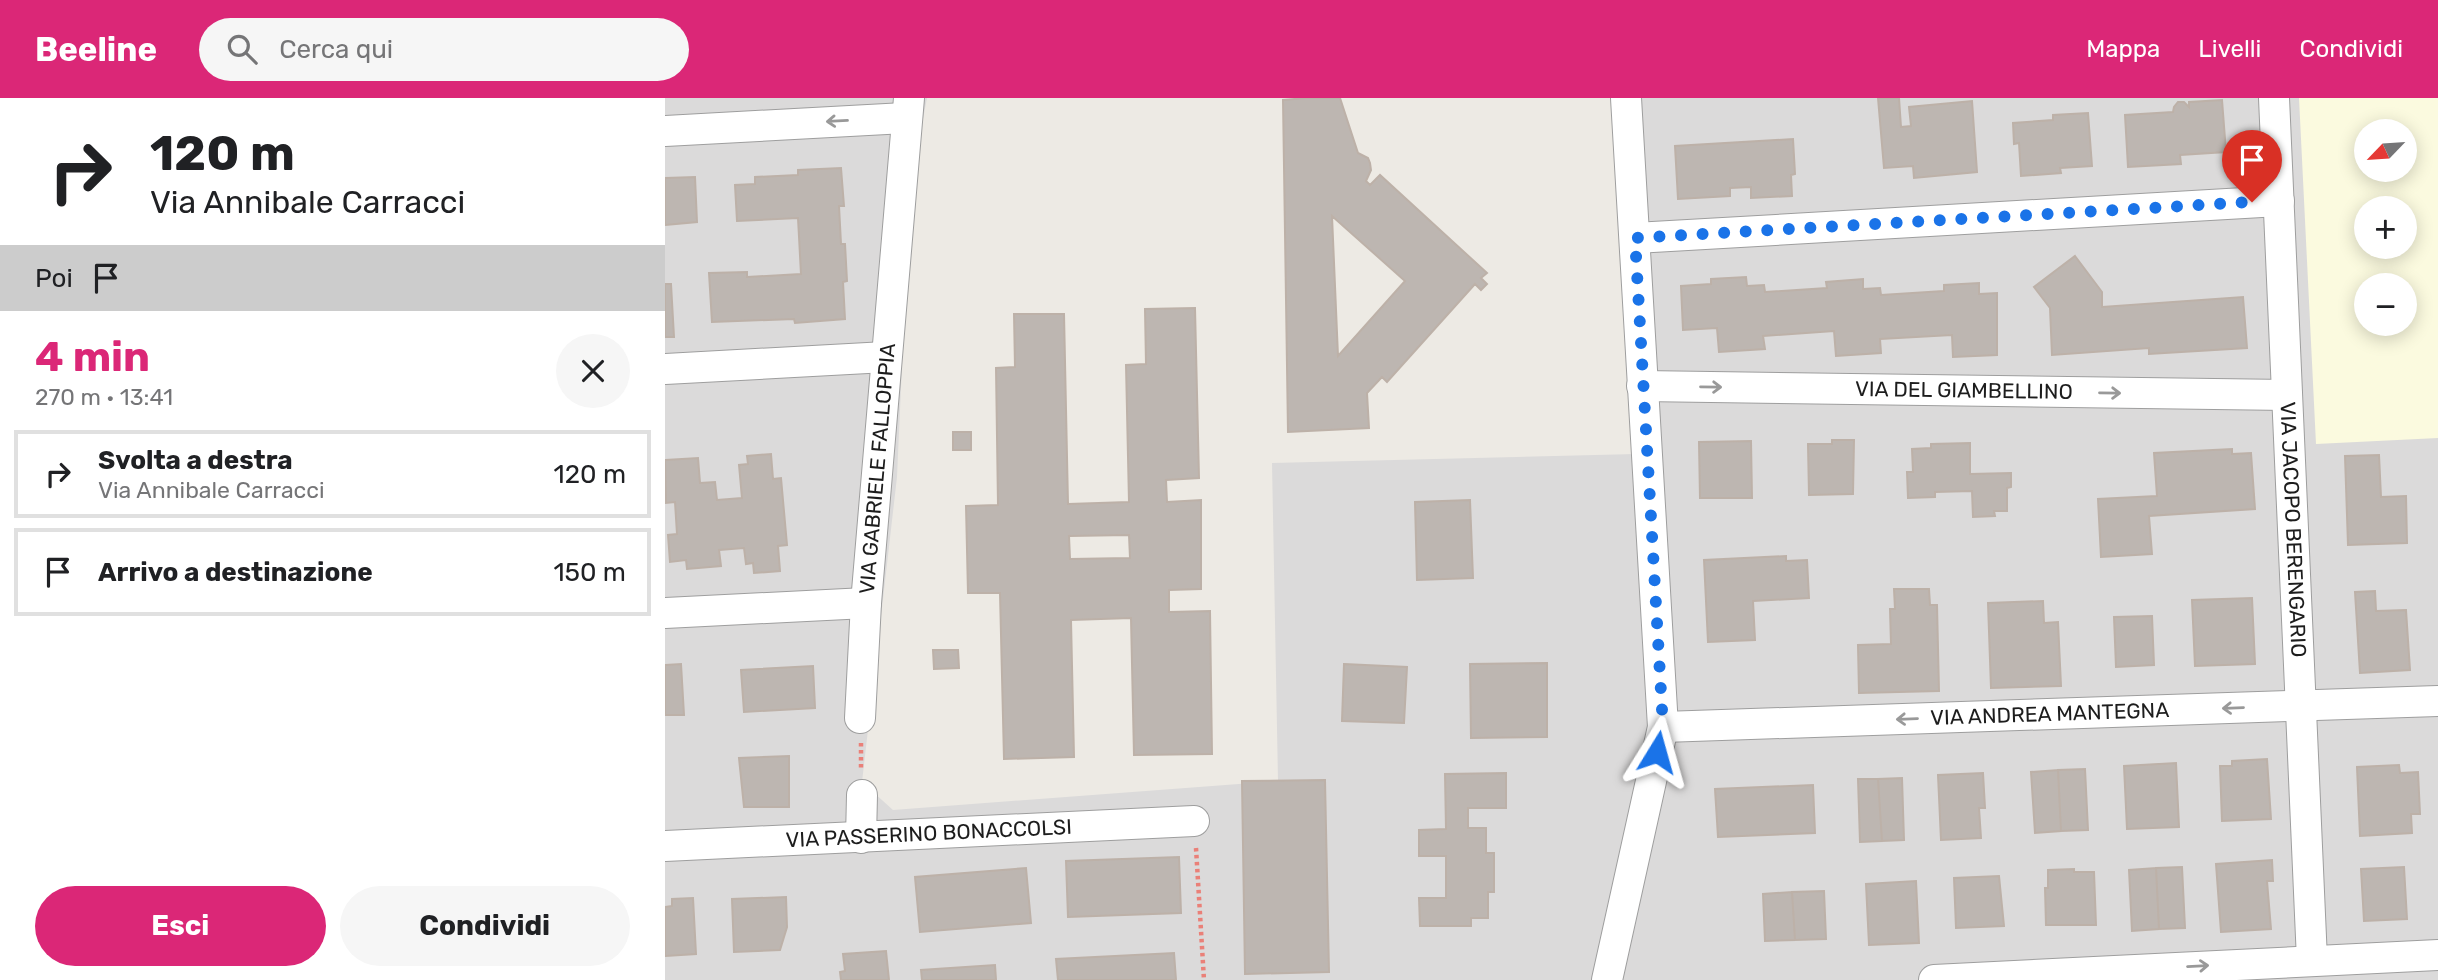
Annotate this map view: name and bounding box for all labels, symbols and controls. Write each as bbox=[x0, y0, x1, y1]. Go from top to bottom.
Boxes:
search box bbox=[199, 18, 689, 81]
text: Beeline bbox=[35, 30, 157, 69]
icon: search bbox=[223, 30, 261, 68]
text: Cerca qui bbox=[279, 34, 393, 65]
text: Mappa bbox=[2086, 35, 2160, 63]
text: Livelli bbox=[2198, 35, 2261, 63]
text: Condividi bbox=[2299, 35, 2403, 63]
one-way arrow bbox=[826, 115, 849, 128]
north arrow bbox=[2354, 119, 2417, 182]
map controls bbox=[2354, 119, 2417, 336]
text: 120 m bbox=[150, 124, 295, 182]
icon: right bbox=[35, 126, 126, 217]
pin bbox=[2222, 130, 2282, 202]
icon: arrive bbox=[2233, 141, 2271, 179]
text: Via Annibale Carracci bbox=[150, 183, 465, 221]
button: + bbox=[2354, 196, 2417, 259]
icon: arrive bbox=[87, 259, 125, 297]
text: Poi bbox=[35, 263, 73, 294]
button: − bbox=[2354, 273, 2417, 336]
text: 4 min bbox=[35, 332, 150, 382]
button: close bbox=[556, 334, 630, 408]
street label: VIA GABRIELE FALLOPPIA bbox=[854, 342, 900, 595]
street label: VIA DEL GIAMBELLINO bbox=[1855, 376, 2073, 404]
one-way arrow bbox=[1699, 380, 1722, 394]
text: 270 m · 13:41 bbox=[35, 383, 173, 411]
one-way arrow bbox=[2098, 386, 2121, 400]
street label: VIA JACOPO BERENGARIO bbox=[2275, 401, 2312, 658]
text: Svolta a destra bbox=[98, 445, 293, 476]
icon: right bbox=[39, 455, 77, 493]
text: 120 m bbox=[554, 459, 626, 490]
text: Via Annibale Carracci bbox=[98, 476, 325, 504]
icon: arrive bbox=[39, 553, 77, 591]
text: Arrivo a destinazione bbox=[98, 557, 373, 588]
text: 150 m bbox=[553, 557, 626, 588]
street label: VIA ANDREA MANTEGNA bbox=[1930, 697, 2170, 730]
one-way arrow bbox=[2221, 702, 2244, 715]
one-way arrow bbox=[1896, 712, 1919, 725]
position arrow bbox=[1620, 715, 1694, 789]
street label: VIA PASSERINO BONACCOLSI bbox=[785, 814, 1072, 852]
button: Esci bbox=[35, 886, 326, 966]
button: Condividi bbox=[340, 886, 630, 966]
one-way arrow bbox=[2186, 960, 2209, 973]

